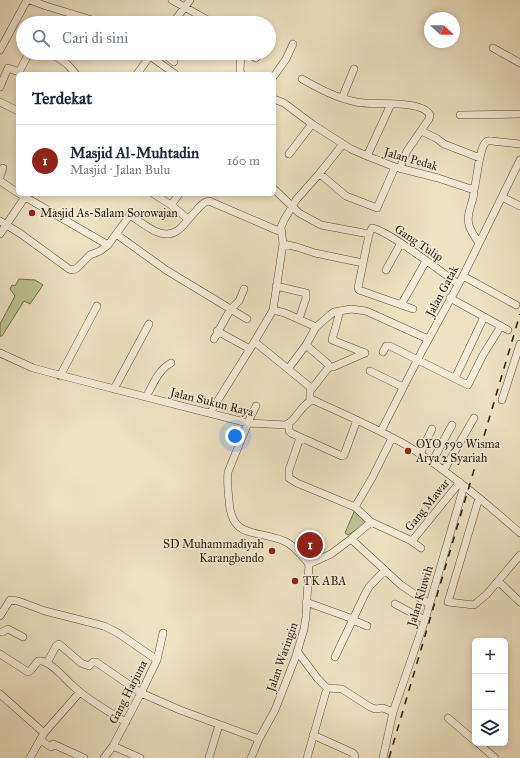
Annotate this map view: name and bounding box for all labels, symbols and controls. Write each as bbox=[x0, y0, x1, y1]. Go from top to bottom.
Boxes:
north arrow bbox=[424, 12, 460, 48]
search box bbox=[16, 16, 276, 60]
icon: search bbox=[30, 27, 52, 49]
text: Cari di sini bbox=[62, 29, 128, 47]
text: Terdekat bbox=[32, 88, 92, 109]
text: Masjid Al-Muhtadin bbox=[70, 144, 199, 162]
street label: Jalan Pedak bbox=[380, 144, 440, 174]
text: 1 bbox=[42, 153, 48, 169]
text: 160 m bbox=[227, 153, 260, 169]
text: Masjid · Jalan Bulu bbox=[70, 162, 170, 178]
place label: Masjid As-Salam Sorowajan bbox=[40, 206, 178, 220]
marker: Masjid As-Salam Sorowajan bbox=[27, 208, 37, 218]
street label: Gang Tulip bbox=[392, 222, 446, 265]
street label: Jalan Gatak bbox=[422, 263, 462, 321]
street label: Jalan Sukun Raya bbox=[167, 384, 256, 420]
your location bbox=[225, 426, 245, 446]
place label: OYO 590 Wisma Arya 2 Syariah bbox=[415, 437, 501, 465]
marker: OYO 590 Wisma Arya 2 Syariah bbox=[403, 446, 413, 456]
street label: Gang Mawar bbox=[402, 476, 453, 535]
pin: 1 bbox=[297, 530, 323, 560]
place label: SD Muhammadiyah Karangbendo bbox=[163, 537, 264, 566]
marker: SD Muhammadiyah Karangbendo bbox=[267, 546, 277, 556]
street label: Jalan Kluwih bbox=[404, 564, 437, 630]
place label: TK ABA bbox=[303, 574, 346, 588]
marker: TK ABA bbox=[290, 576, 300, 586]
street label: Jalan Waringin bbox=[263, 620, 302, 696]
map controls bbox=[472, 638, 508, 746]
button: + bbox=[472, 638, 508, 674]
street label: Gang Harjuna bbox=[106, 657, 151, 727]
button: − bbox=[472, 674, 508, 710]
button: layers bbox=[472, 710, 508, 746]

